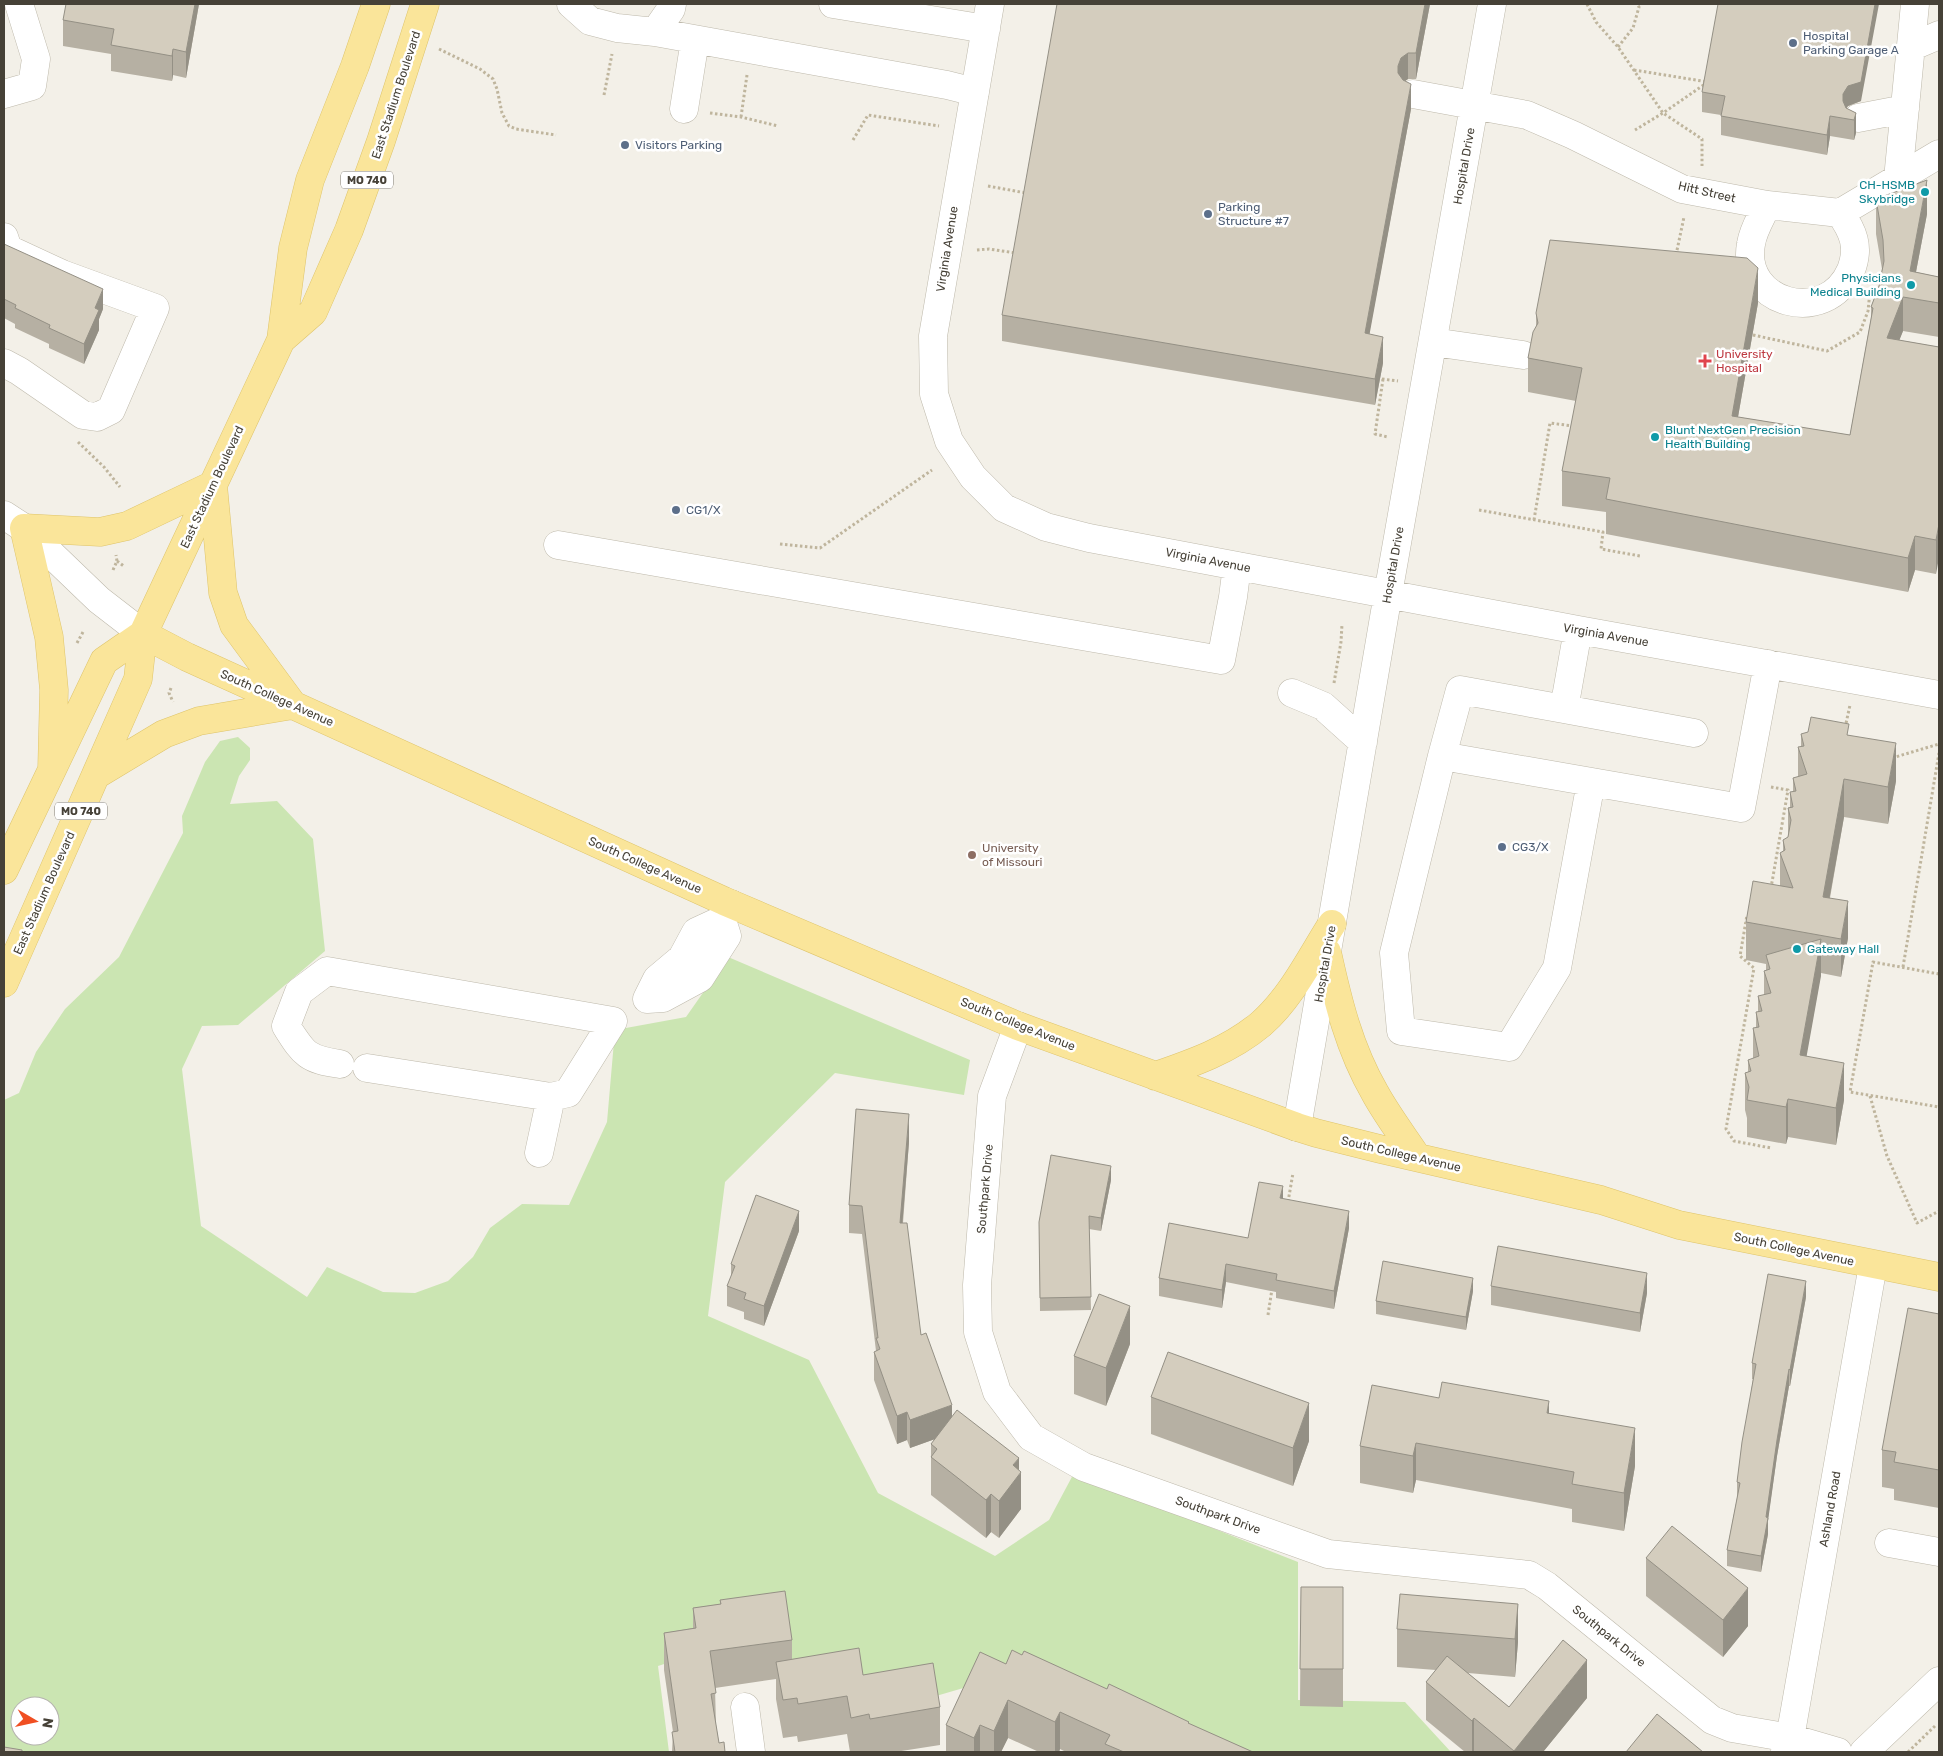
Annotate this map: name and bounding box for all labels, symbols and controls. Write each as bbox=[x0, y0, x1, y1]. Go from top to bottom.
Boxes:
street label: East Stadium Boulevard bbox=[369, 29, 423, 161]
place label: Hospital Parking Garage A bbox=[1803, 29, 1899, 57]
marker: Hospital Parking Garage A bbox=[1787, 37, 1799, 49]
street label: Hospital Drive bbox=[1450, 126, 1478, 205]
place label: Visitors Parking bbox=[635, 138, 722, 152]
marker: Visitors Parking bbox=[619, 139, 631, 151]
road number: MO 740 bbox=[341, 172, 393, 188]
place label: CH-HSMB Skybridge bbox=[1859, 178, 1915, 206]
street label: Hitt Street bbox=[1677, 179, 1737, 205]
marker: CH-HSMB Skybridge bbox=[1919, 186, 1931, 198]
place label: Parking Structure #7 bbox=[1218, 200, 1289, 228]
street label: Virginia Avenue bbox=[933, 205, 961, 293]
marker: Parking Structure #7 bbox=[1202, 208, 1214, 220]
place label: Physicians Medical Building bbox=[1810, 271, 1901, 299]
marker: Physicians Medical Building bbox=[1905, 279, 1917, 291]
place label: University Hospital bbox=[1716, 347, 1773, 375]
marker: University Hospital bbox=[1698, 354, 1712, 368]
place label: Blunt NextGen Precision Health Building bbox=[1665, 423, 1801, 451]
street label: East Stadium Boulevard bbox=[177, 424, 247, 550]
marker: Blunt NextGen Precision Health Building bbox=[1649, 431, 1661, 443]
place label: CG1/X bbox=[686, 503, 721, 517]
marker: CG1/X bbox=[670, 504, 682, 516]
street label: Hospital Drive bbox=[1379, 525, 1407, 604]
street label: Virginia Avenue bbox=[1164, 545, 1252, 575]
street label: Virginia Avenue bbox=[1562, 621, 1650, 649]
street label: South College Avenue bbox=[218, 667, 336, 729]
road number: MO 740 bbox=[55, 802, 107, 819]
street label: East Stadium Boulevard bbox=[10, 829, 78, 957]
street label: South College Avenue bbox=[586, 834, 704, 896]
place label: CG3/X bbox=[1512, 840, 1549, 854]
place label: University of Missouri bbox=[982, 841, 1042, 869]
marker: CG3/X bbox=[1496, 841, 1508, 853]
marker: University of Missouri bbox=[966, 849, 978, 861]
street label: Hospital Drive bbox=[1311, 924, 1339, 1003]
place label: Gateway Hall bbox=[1807, 942, 1879, 956]
marker: Gateway Hall bbox=[1791, 943, 1803, 955]
street label: South College Avenue bbox=[959, 995, 1078, 1054]
street label: South College Avenue bbox=[1340, 1133, 1463, 1175]
street label: Southpark Drive bbox=[974, 1143, 996, 1234]
street label: South College Avenue bbox=[1733, 1229, 1856, 1269]
street label: Ashland Road bbox=[1816, 1470, 1844, 1548]
street label: Southpark Drive bbox=[1173, 1493, 1263, 1537]
street label: Southpark Drive bbox=[1570, 1602, 1649, 1670]
north arrow bbox=[10, 1696, 60, 1746]
text: N bbox=[38, 1717, 57, 1729]

